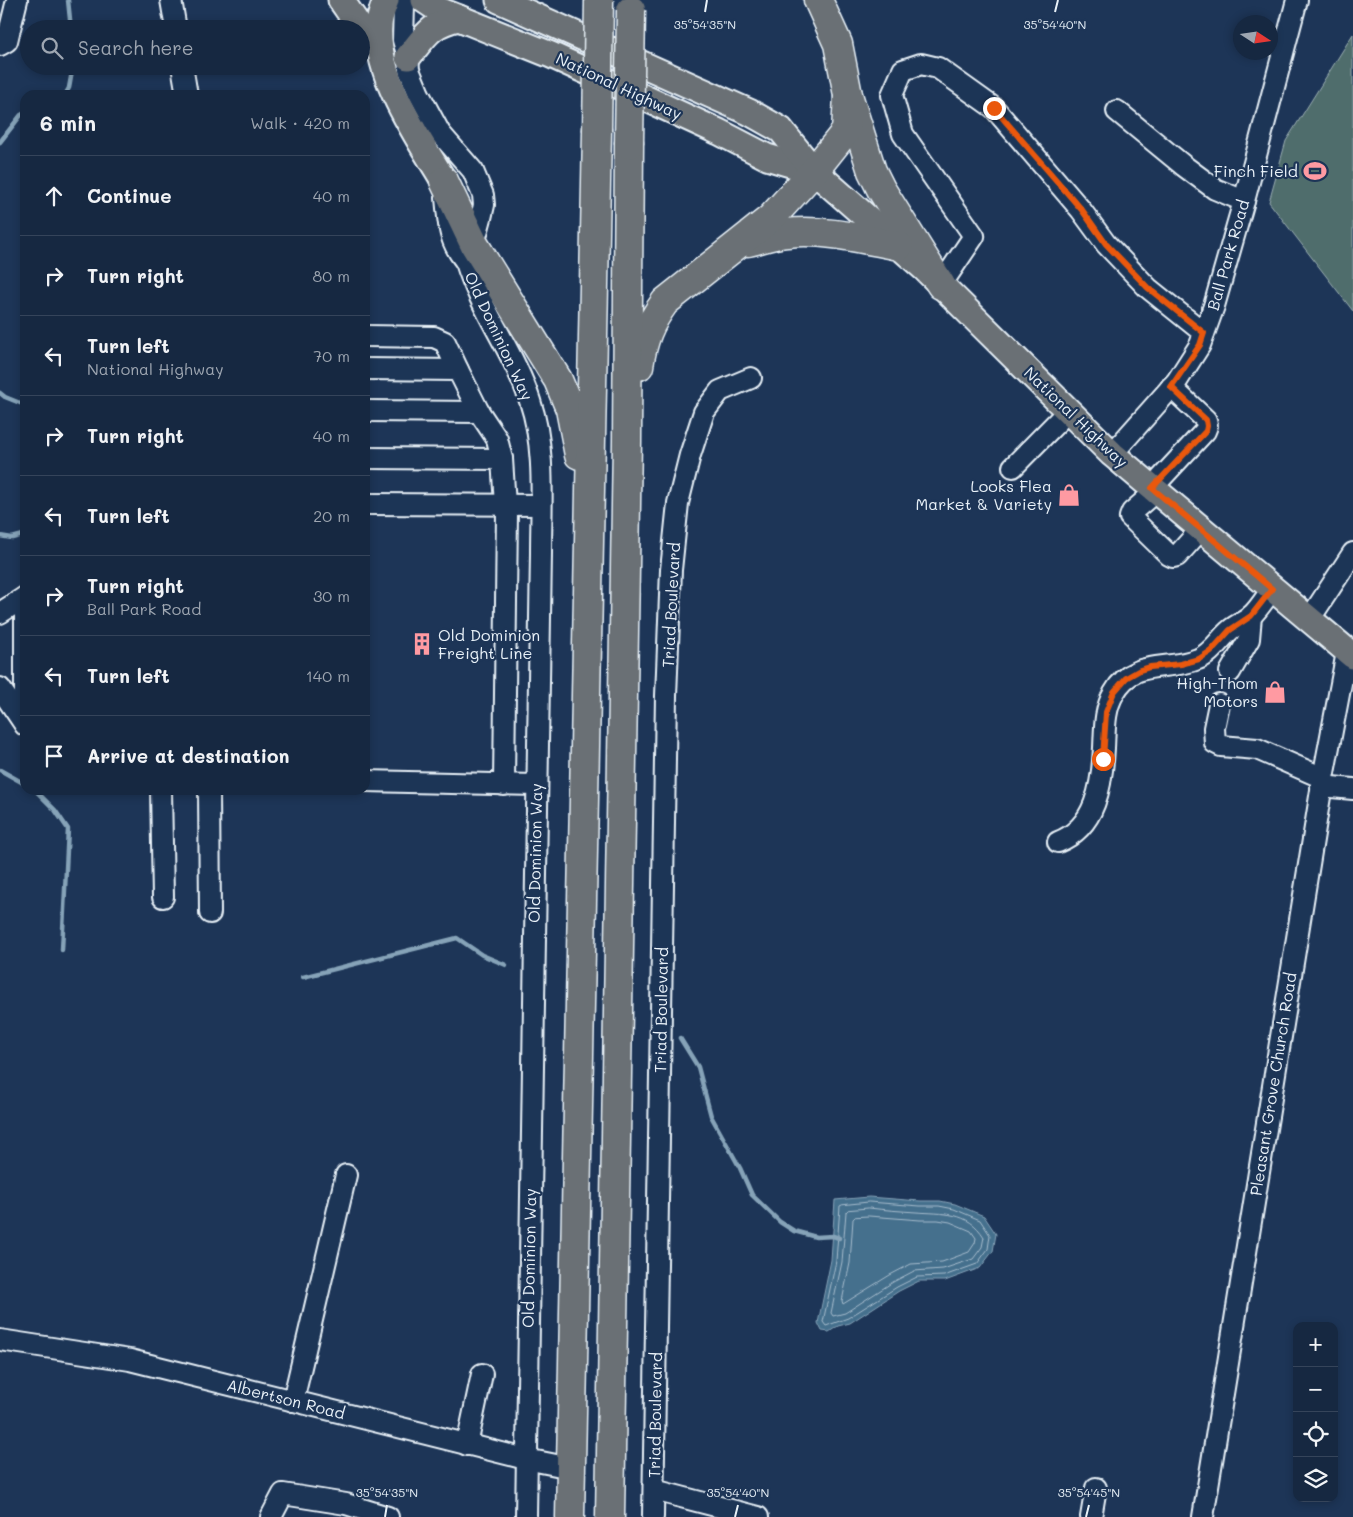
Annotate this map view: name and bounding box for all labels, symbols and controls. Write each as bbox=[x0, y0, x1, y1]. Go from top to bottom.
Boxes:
north arrow bbox=[1233, 15, 1278, 60]
text: 35°54'35"N bbox=[674, 16, 736, 32]
text: 35°54'40"N bbox=[1024, 16, 1086, 32]
search box bbox=[20, 20, 370, 75]
icon: search bbox=[38, 34, 66, 62]
text: Search here bbox=[78, 35, 194, 60]
street label: National Highway bbox=[553, 47, 686, 124]
route end bbox=[983, 97, 1006, 120]
text: 6 min bbox=[40, 109, 96, 136]
text: Walk · 420 m bbox=[250, 112, 350, 133]
sports icon: Finch Field bbox=[1302, 158, 1328, 184]
place label: Finch Field bbox=[1214, 160, 1298, 181]
icon: ahead bbox=[40, 182, 68, 210]
text: Continue bbox=[87, 183, 172, 208]
text: 40 m bbox=[313, 185, 350, 206]
street label: Ball Park Road bbox=[1202, 197, 1253, 313]
icon: right bbox=[40, 262, 68, 290]
text: Turn right bbox=[87, 263, 184, 288]
text: 80 m bbox=[313, 265, 350, 286]
street label: Old Dominion Way bbox=[460, 268, 538, 404]
text: Turn left bbox=[87, 333, 170, 358]
icon: left bbox=[40, 342, 68, 370]
text: 70 m bbox=[313, 345, 350, 366]
text: National Highway bbox=[87, 358, 224, 379]
street label: National Highway bbox=[1020, 362, 1133, 472]
icon: right bbox=[40, 422, 68, 450]
text: Turn right bbox=[87, 423, 184, 448]
text: 40 m bbox=[313, 425, 350, 446]
place label: Looks Flea Market & Variety bbox=[916, 475, 1052, 514]
shop icon: Looks Flea Market & Variety bbox=[1056, 482, 1082, 508]
icon: left bbox=[40, 502, 68, 530]
text: Turn left bbox=[87, 503, 170, 528]
text: 20 m bbox=[313, 505, 350, 526]
street label: Triad Boulevard bbox=[657, 542, 684, 668]
text: Turn right bbox=[87, 573, 184, 598]
icon: right bbox=[40, 582, 68, 610]
text: 30 m bbox=[313, 585, 350, 606]
text: Ball Park Road bbox=[87, 598, 201, 619]
place label: Old Dominion Freight Line bbox=[438, 624, 540, 663]
building icon: Old Dominion Freight Line bbox=[409, 631, 435, 657]
icon: left bbox=[40, 662, 68, 690]
text: Turn left bbox=[87, 663, 170, 688]
text: 140 m bbox=[306, 665, 350, 686]
place label: High-Thom Motors bbox=[1176, 672, 1258, 711]
shop icon: High-Thom Motors bbox=[1262, 679, 1288, 705]
icon: arrive bbox=[40, 742, 68, 770]
text: Arrive at destination bbox=[87, 743, 290, 768]
route start bbox=[1092, 748, 1115, 771]
street label: Old Dominion Way bbox=[523, 783, 546, 923]
street label: Triad Boulevard bbox=[649, 947, 672, 1073]
street label: Pleasant Grove Church Road bbox=[1244, 971, 1301, 1197]
street label: Old Dominion Way bbox=[517, 1188, 540, 1328]
map controls bbox=[1293, 1322, 1338, 1502]
button: + bbox=[1293, 1322, 1338, 1367]
street label: Triad Boulevard bbox=[643, 1352, 666, 1478]
button: − bbox=[1293, 1367, 1338, 1412]
street label: Albertson Road bbox=[225, 1374, 348, 1423]
button: locate bbox=[1293, 1412, 1338, 1457]
button: layers bbox=[1293, 1457, 1338, 1502]
text: 35°54'35"N bbox=[356, 1484, 418, 1500]
text: 35°54'40"N bbox=[707, 1484, 769, 1500]
text: 35°54'45"N bbox=[1058, 1484, 1120, 1500]

